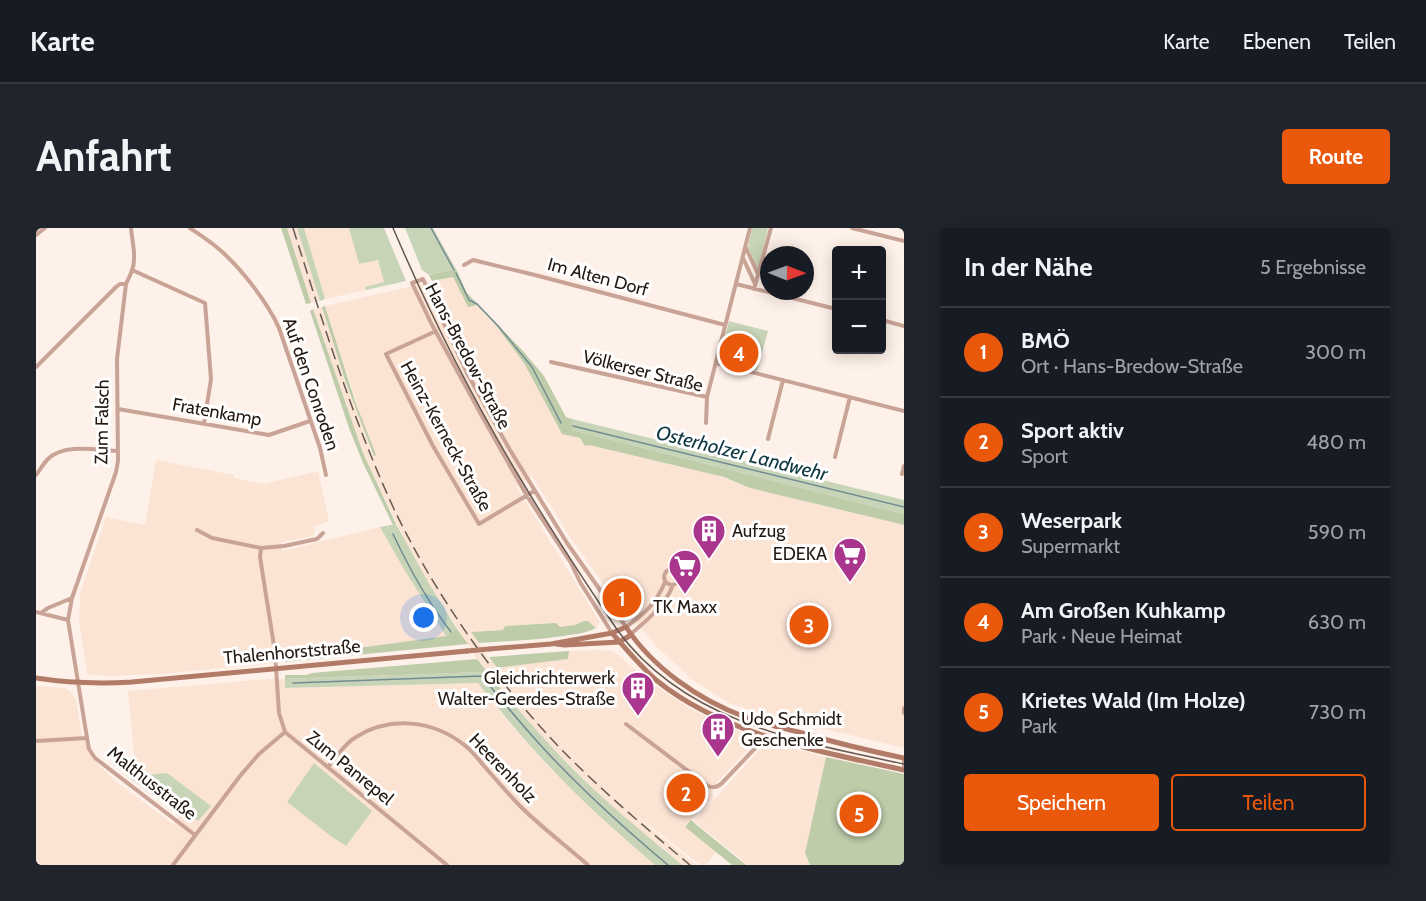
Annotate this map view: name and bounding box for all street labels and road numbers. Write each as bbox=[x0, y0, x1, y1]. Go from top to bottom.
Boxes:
street label: Im Alten Dorf bbox=[545, 253, 651, 301]
street label: Hans-Bredow-Straße bbox=[420, 279, 516, 433]
street label: Auf den Conroden bbox=[278, 315, 344, 453]
street label: Völkerser Straße bbox=[581, 345, 705, 397]
street label: Heinz-Kerneck-Straße bbox=[396, 357, 496, 515]
street label: Zum Falsch bbox=[90, 379, 114, 465]
street label: Fratenkamp bbox=[171, 393, 263, 431]
street label: Thalenhorststraße bbox=[223, 635, 361, 669]
street label: Zum Panrepel bbox=[302, 726, 398, 810]
street label: Heerenholz bbox=[465, 729, 542, 808]
street label: Malthusstraße bbox=[103, 741, 201, 825]

